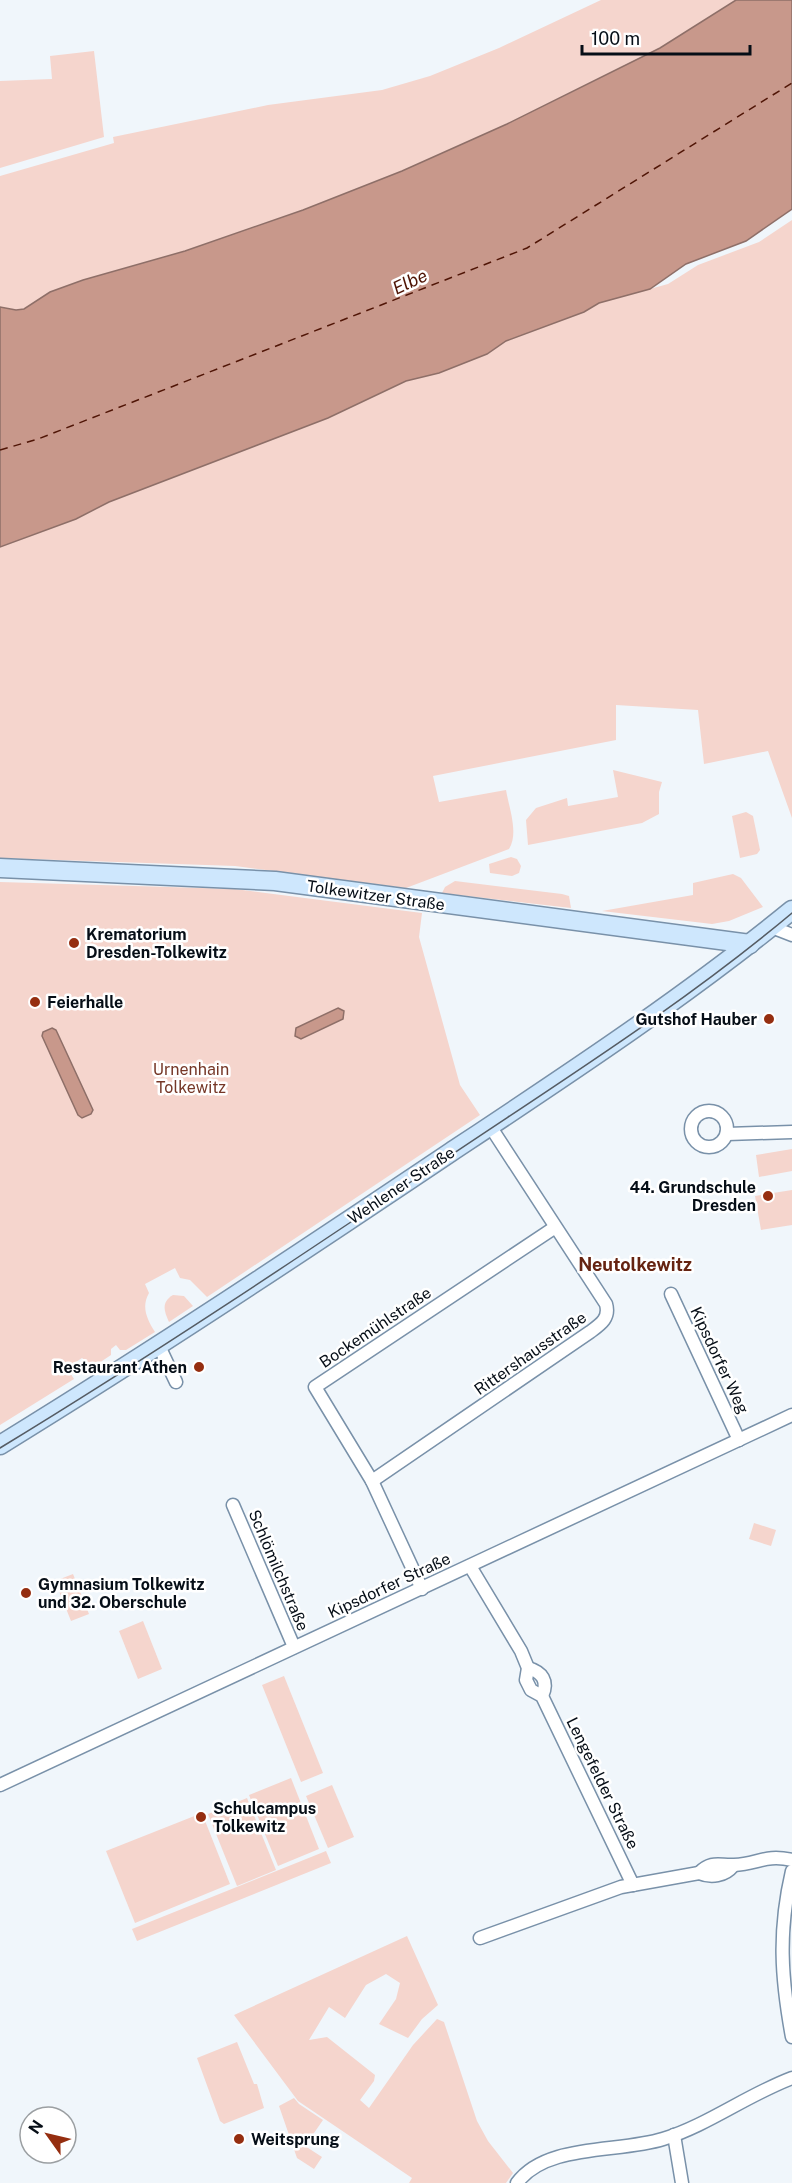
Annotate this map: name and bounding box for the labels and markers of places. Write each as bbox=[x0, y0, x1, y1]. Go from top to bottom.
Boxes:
place label: Krematorium Dresden-Tolkewitz bbox=[86, 925, 227, 962]
marker: Krematorium Dresden-Tolkewitz bbox=[67, 936, 81, 950]
place label: Feierhalle bbox=[47, 993, 123, 1012]
marker: Feierhalle bbox=[28, 995, 42, 1009]
place label: Gutshof Hauber bbox=[635, 1010, 757, 1029]
marker: Gutshof Hauber bbox=[762, 1012, 776, 1026]
place label: 44. Grundschule Dresden bbox=[629, 1178, 756, 1215]
marker: 44. Grundschule Dresden bbox=[761, 1189, 775, 1203]
place label: Restaurant Athen bbox=[53, 1358, 187, 1377]
marker: Restaurant Athen bbox=[192, 1360, 206, 1374]
place label: Gymnasium Tolkewitz und 32. Oberschule bbox=[38, 1575, 204, 1612]
marker: Gymnasium Tolkewitz und 32. Oberschule bbox=[19, 1586, 33, 1600]
place label: Schulcampus Tolkewitz bbox=[213, 1799, 316, 1836]
marker: Schulcampus Tolkewitz bbox=[194, 1810, 208, 1824]
place label: Weitsprung bbox=[251, 2130, 340, 2149]
marker: Weitsprung bbox=[232, 2132, 246, 2146]

